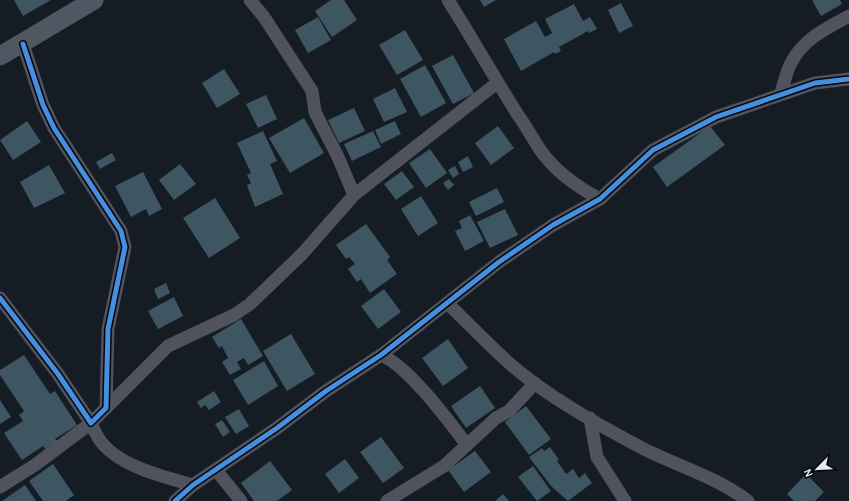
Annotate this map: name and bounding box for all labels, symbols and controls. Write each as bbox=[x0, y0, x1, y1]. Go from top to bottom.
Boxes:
north arrow bbox=[797, 449, 837, 489]
text: N bbox=[802, 467, 815, 479]

